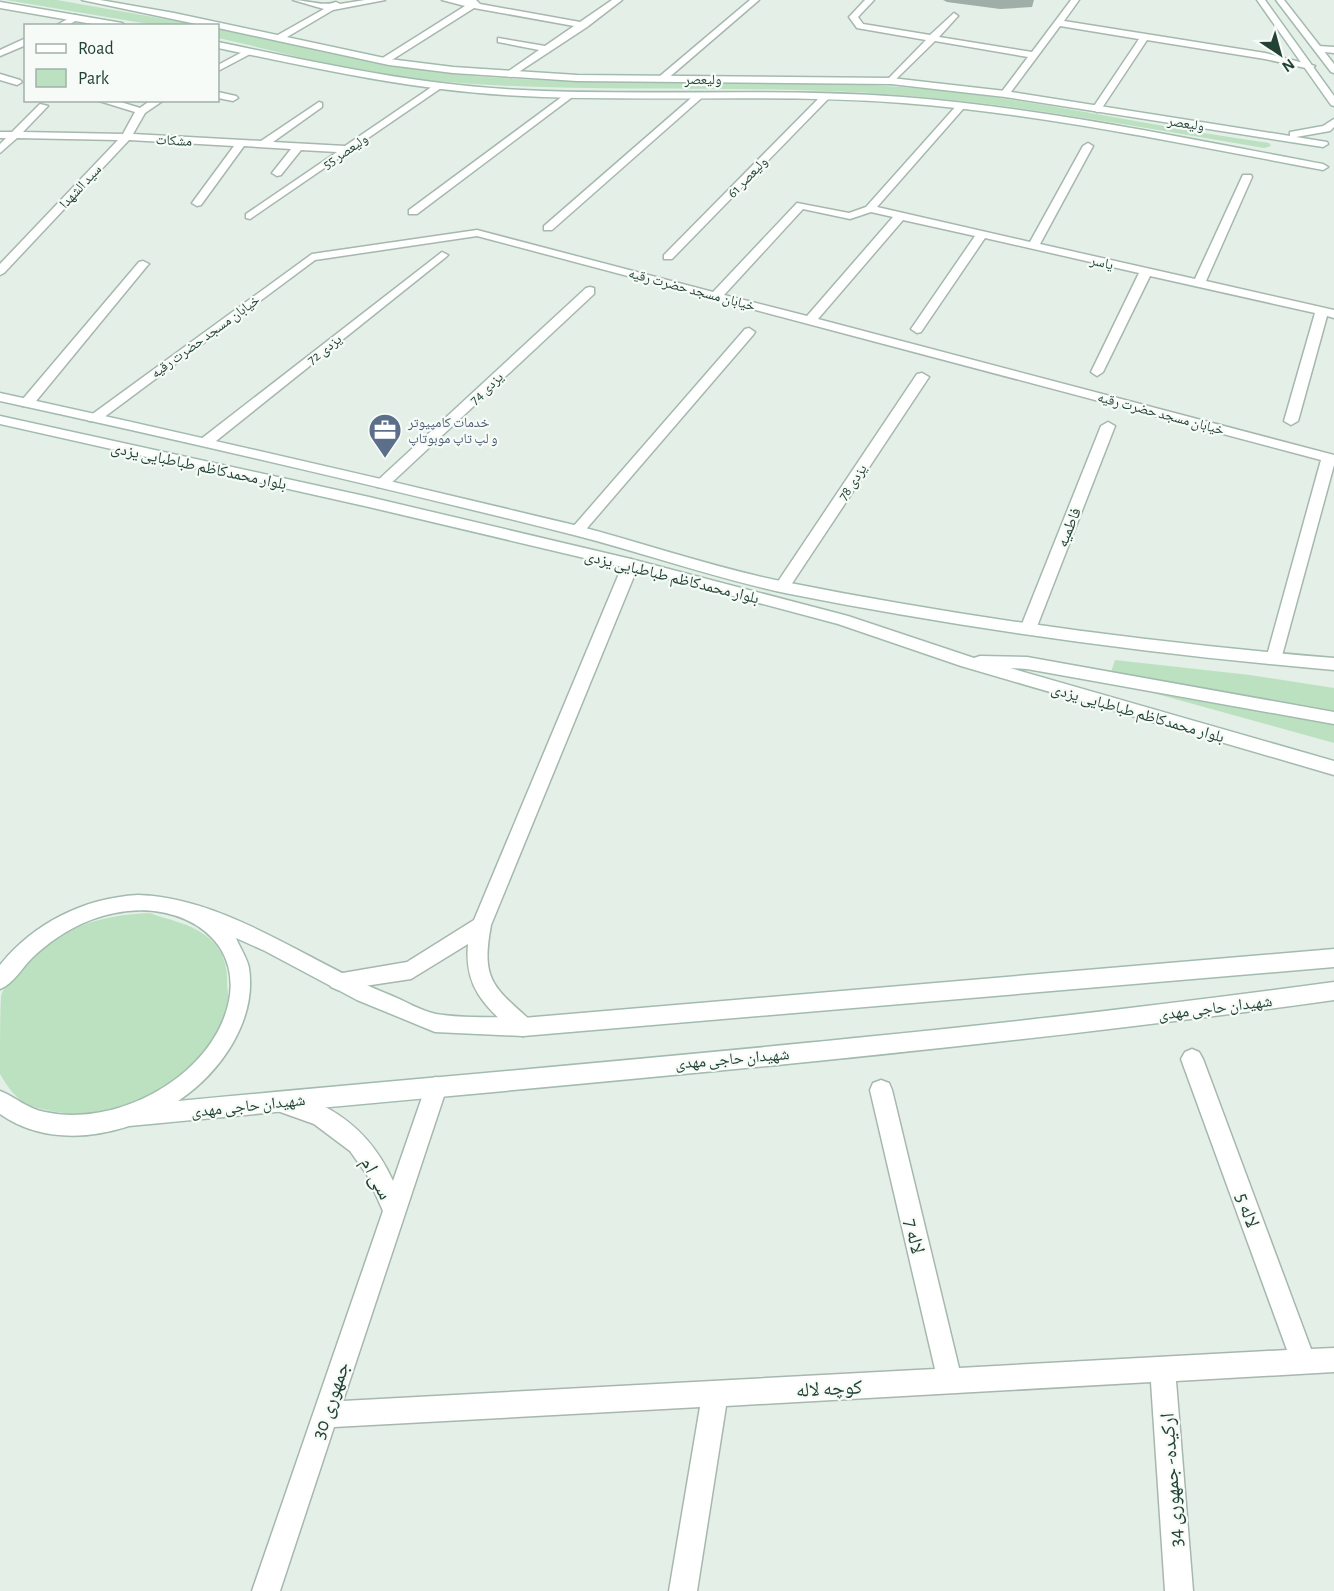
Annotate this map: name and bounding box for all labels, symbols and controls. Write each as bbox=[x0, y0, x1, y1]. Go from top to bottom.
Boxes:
legend bbox=[24, 24, 219, 102]
north arrow bbox=[1250, 24, 1310, 84]
text: Road bbox=[78, 40, 114, 58]
text: N bbox=[1279, 56, 1297, 75]
text: Park bbox=[78, 70, 110, 88]
street label: ولیعصر bbox=[684, 73, 721, 88]
street label: ولیعصر bbox=[1165, 114, 1205, 135]
street label: ولیعصر 55 bbox=[321, 132, 371, 173]
street label: مشکات bbox=[155, 133, 193, 149]
street label: ولیعصر 61 bbox=[725, 155, 771, 201]
street label: سید الشهدا bbox=[57, 162, 104, 211]
street label: یاسر bbox=[1088, 253, 1115, 273]
street label: خیابان مسجد حضرت رقیه bbox=[627, 266, 757, 315]
street label: خیابان مسجد حضرت رقیه bbox=[149, 293, 263, 382]
street label: یزدی 72 bbox=[305, 332, 345, 368]
street label: یزدی 74 bbox=[467, 370, 507, 408]
street label: خیابان مسجد حضرت رقیه bbox=[1096, 390, 1226, 439]
office icon: خدمات کامپیوتر و لپ تاپ موبوتاپ bbox=[367, 412, 403, 459]
place label: خدمات کامپیوتر و لپ تاپ موبوتاپ bbox=[407, 416, 498, 447]
street label: بلوار محمدکاظم طباطبایی یزدی bbox=[109, 440, 288, 494]
street label: یزدی 78 bbox=[836, 462, 871, 503]
street label: فاطمیه bbox=[1054, 505, 1084, 549]
street label: بلوار محمدکاظم طباطبایی یزدی bbox=[582, 548, 761, 608]
street label: بلوار محمدکاظم طباطبایی یزدی bbox=[1049, 681, 1226, 747]
street label: شهیدان حاجی مهدی bbox=[1157, 993, 1273, 1025]
street label: شهیدان حاجی مهدی bbox=[674, 1046, 790, 1074]
street label: شهیدان حاجی مهدی bbox=[190, 1092, 306, 1122]
street label: سی ام bbox=[354, 1154, 395, 1204]
street label: لاله 5 bbox=[1232, 1190, 1262, 1230]
street label: لاله 7 bbox=[900, 1217, 928, 1256]
street label: جمهوری 30 bbox=[308, 1359, 354, 1442]
street label: کوچه لاله bbox=[795, 1377, 863, 1401]
street label: ارکیده- جمهوری 34 bbox=[1157, 1412, 1188, 1548]

